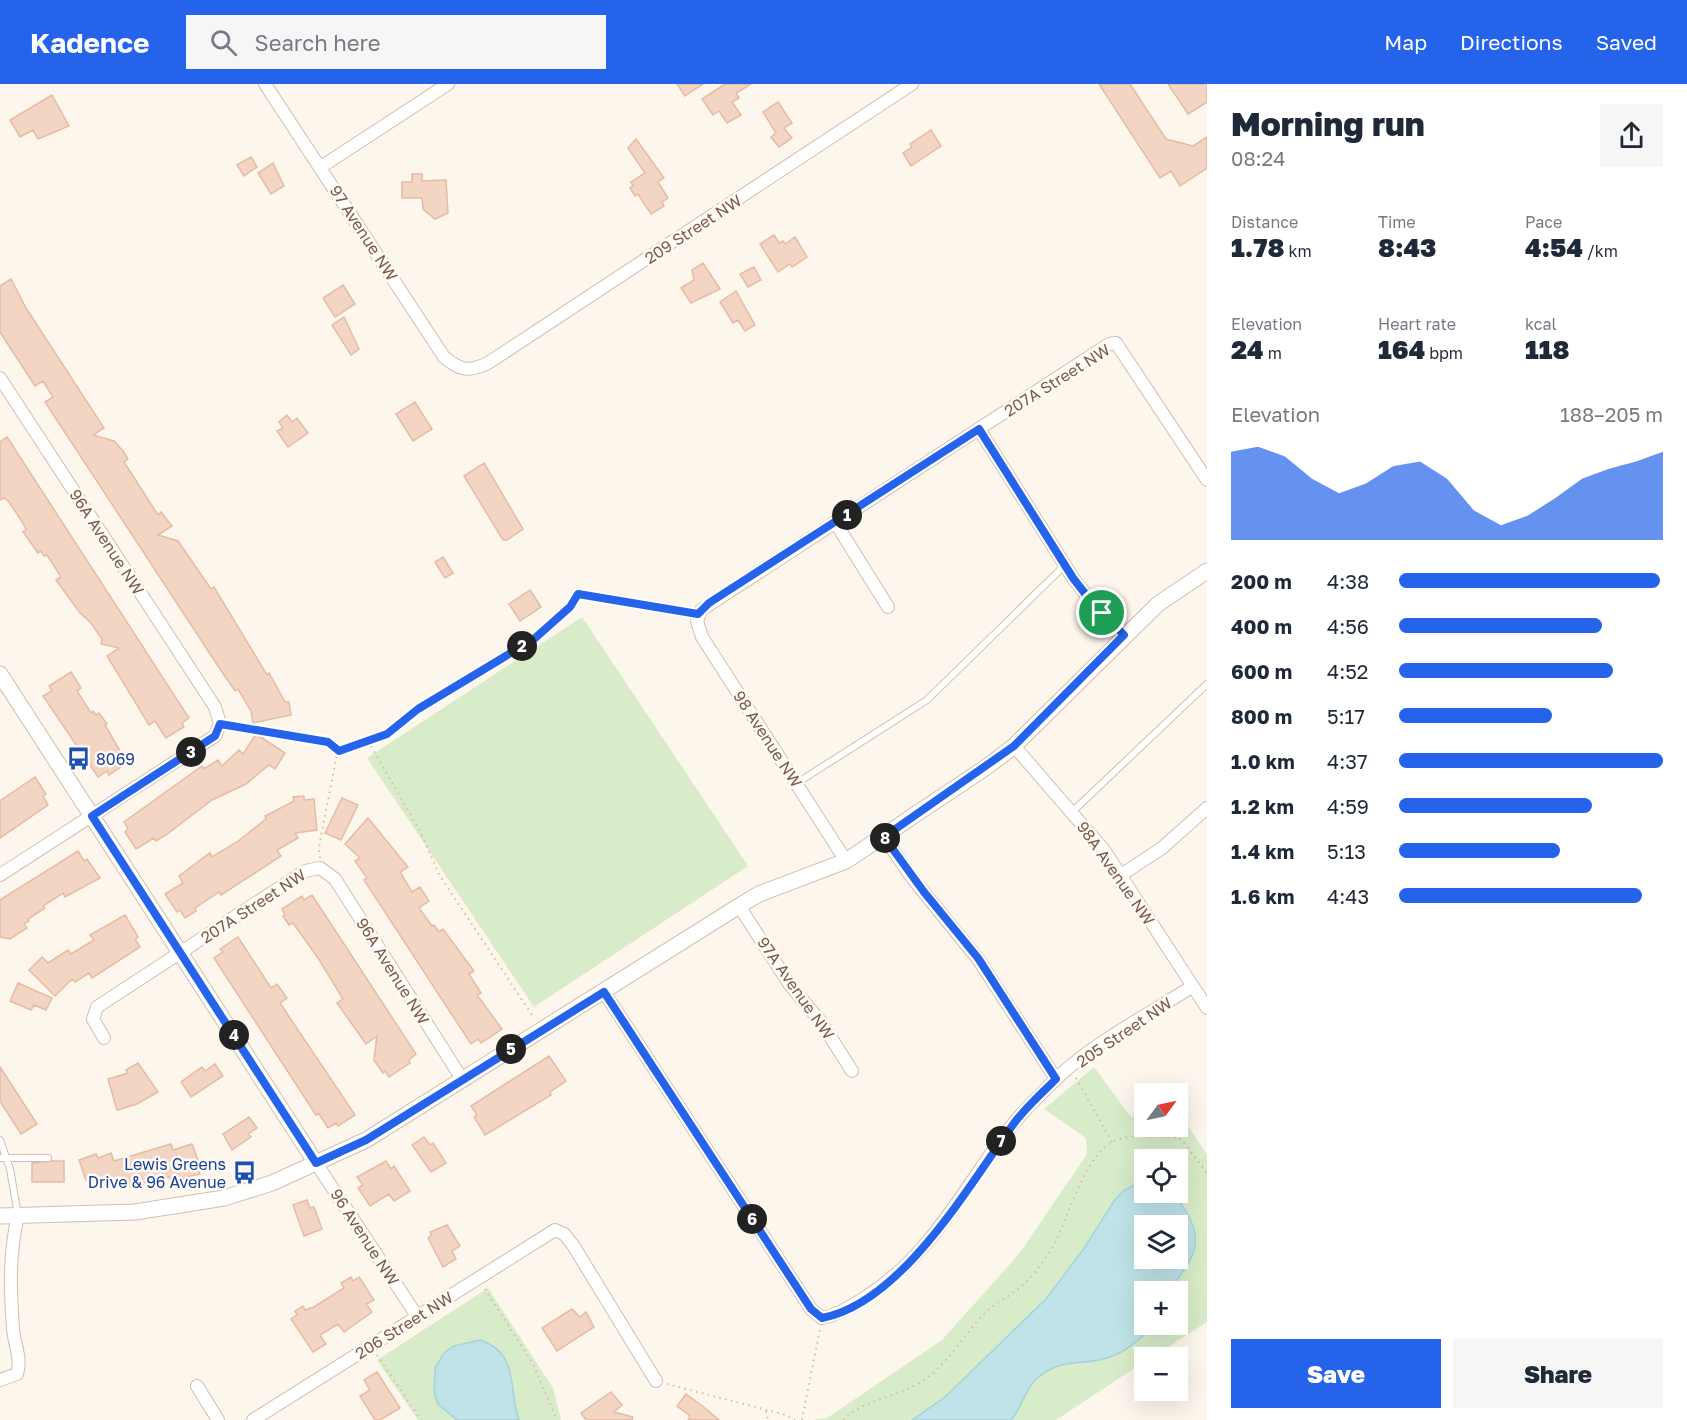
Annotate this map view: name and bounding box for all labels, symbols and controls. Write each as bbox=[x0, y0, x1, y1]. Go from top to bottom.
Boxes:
search box bbox=[186, 15, 606, 69]
text: Kadence bbox=[30, 26, 150, 59]
icon: search bbox=[207, 26, 240, 59]
text: Search here bbox=[255, 29, 381, 56]
text: Map bbox=[1384, 29, 1427, 55]
text: Directions bbox=[1460, 29, 1563, 55]
text: Saved bbox=[1596, 29, 1657, 55]
text: Morning run bbox=[1231, 104, 1425, 143]
button: share bbox=[1600, 104, 1663, 167]
text: 08:24 bbox=[1231, 146, 1285, 170]
street label: 97 Avenue NW bbox=[326, 181, 402, 285]
street label: 209 Street NW bbox=[641, 190, 745, 268]
text: Distance bbox=[1231, 212, 1298, 232]
text: Time bbox=[1378, 212, 1416, 232]
text: Pace bbox=[1525, 212, 1562, 232]
text: 1.78 bbox=[1231, 232, 1285, 263]
text: 8:43 bbox=[1378, 232, 1437, 263]
text: 4:54 bbox=[1525, 232, 1583, 263]
text: km bbox=[1285, 241, 1312, 261]
text: /km bbox=[1583, 241, 1618, 261]
text: Elevation bbox=[1231, 314, 1302, 334]
text: Heart rate bbox=[1378, 314, 1456, 334]
text: kcal bbox=[1525, 314, 1557, 334]
text: 24 bbox=[1231, 334, 1264, 365]
text: 164 bbox=[1378, 334, 1425, 365]
text: 118 bbox=[1525, 334, 1570, 365]
street label: 207A Street NW bbox=[1000, 339, 1114, 421]
text: m bbox=[1264, 343, 1282, 363]
text: bpm bbox=[1425, 343, 1463, 363]
text: Elevation bbox=[1231, 402, 1320, 426]
text: 188–205 m bbox=[1560, 402, 1663, 426]
street label: 96A Avenue NW bbox=[65, 485, 149, 599]
pin: 1 bbox=[832, 500, 862, 530]
text: 1 bbox=[843, 505, 851, 525]
text: 200 m bbox=[1231, 569, 1292, 593]
text: 4:38 bbox=[1327, 569, 1369, 593]
pin bbox=[1076, 587, 1127, 638]
icon: arrive bbox=[1085, 596, 1118, 629]
text: 400 m bbox=[1231, 614, 1292, 638]
text: 4:56 bbox=[1327, 614, 1369, 638]
pin: 2 bbox=[507, 631, 537, 661]
text: 2 bbox=[517, 636, 527, 656]
text: 600 m bbox=[1231, 659, 1292, 683]
text: 4:52 bbox=[1327, 659, 1368, 683]
street label: 98 Avenue NW bbox=[729, 687, 807, 791]
text: 800 m bbox=[1231, 704, 1292, 728]
text: 5:17 bbox=[1327, 704, 1365, 728]
pin: 3 bbox=[176, 737, 206, 767]
text: 3 bbox=[186, 742, 196, 762]
bus stop icon: 8069 bbox=[65, 746, 91, 772]
place label: 8069 bbox=[96, 749, 135, 769]
text: 1.0 km bbox=[1231, 749, 1295, 773]
text: 4:37 bbox=[1327, 749, 1368, 773]
text: 1.2 km bbox=[1231, 794, 1294, 818]
text: 4:59 bbox=[1327, 794, 1369, 818]
street label: 98A Avenue NW bbox=[1073, 817, 1159, 929]
pin: 8 bbox=[870, 823, 900, 853]
text: 8 bbox=[880, 828, 890, 848]
text: 1.4 km bbox=[1231, 839, 1294, 863]
text: 5:13 bbox=[1327, 839, 1366, 863]
street label: 207A Street NW bbox=[197, 865, 309, 947]
text: 1.6 km bbox=[1231, 884, 1295, 908]
text: 4:43 bbox=[1327, 884, 1369, 908]
street label: 96A Avenue NW bbox=[352, 914, 434, 1028]
street label: 97A Avenue NW bbox=[753, 933, 839, 1043]
street label: 205 Street NW bbox=[1072, 993, 1176, 1071]
pin: 4 bbox=[219, 1020, 249, 1050]
text: 4 bbox=[229, 1025, 239, 1045]
pin: 5 bbox=[496, 1034, 526, 1064]
text: 5 bbox=[506, 1039, 516, 1059]
north arrow bbox=[1134, 1083, 1188, 1137]
map controls bbox=[1134, 1083, 1188, 1401]
pin: 7 bbox=[986, 1126, 1016, 1156]
text: 7 bbox=[997, 1131, 1005, 1151]
button: locate bbox=[1134, 1149, 1188, 1203]
place label: Lewis Greens Drive & 96 Avenue bbox=[88, 1154, 226, 1192]
bus stop icon: Lewis Greens Drive & 96 Avenue bbox=[231, 1160, 257, 1186]
street label: 96 Avenue NW bbox=[326, 1185, 404, 1289]
pin: 6 bbox=[737, 1204, 767, 1234]
text: 6 bbox=[747, 1209, 757, 1229]
button: layers bbox=[1134, 1215, 1188, 1269]
button: + bbox=[1134, 1281, 1188, 1335]
street label: 206 Street NW bbox=[351, 1287, 457, 1363]
button: Save bbox=[1231, 1339, 1441, 1408]
button: Share bbox=[1453, 1339, 1663, 1408]
button: − bbox=[1134, 1347, 1188, 1401]

